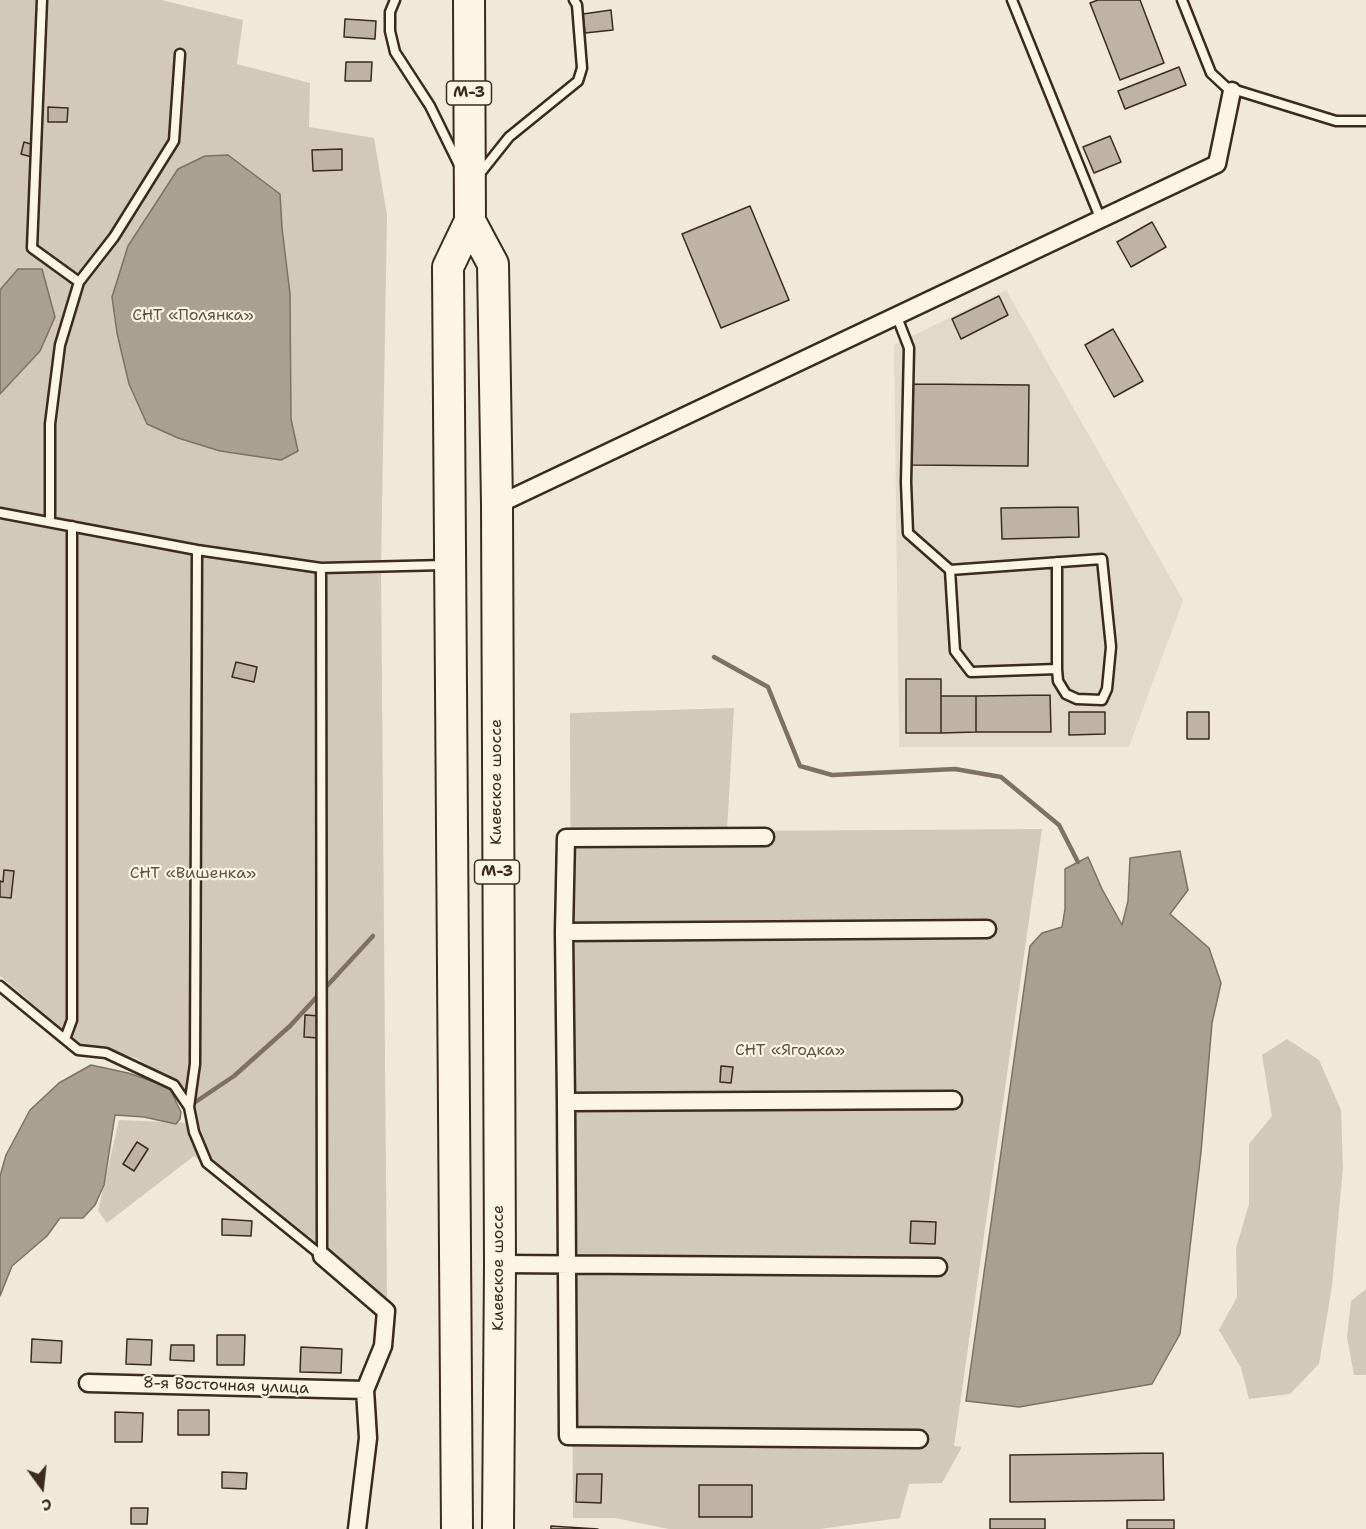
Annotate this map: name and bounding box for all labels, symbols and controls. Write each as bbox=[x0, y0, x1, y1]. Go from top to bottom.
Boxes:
road number: М-3 bbox=[446, 81, 492, 105]
park label: СНТ «Полянка» bbox=[132, 306, 254, 326]
street label: Киевское шоссе bbox=[487, 719, 507, 845]
road number: М-3 bbox=[474, 860, 520, 884]
park label: СНТ «Вишенка» bbox=[130, 864, 256, 884]
park label: СНТ «Ягодка» bbox=[735, 1041, 845, 1061]
street label: Киевское шоссе bbox=[489, 1205, 509, 1331]
street label: 8-я Восточная улица bbox=[143, 1374, 309, 1398]
north arrow bbox=[12, 1457, 72, 1517]
text: С bbox=[39, 1493, 54, 1516]

